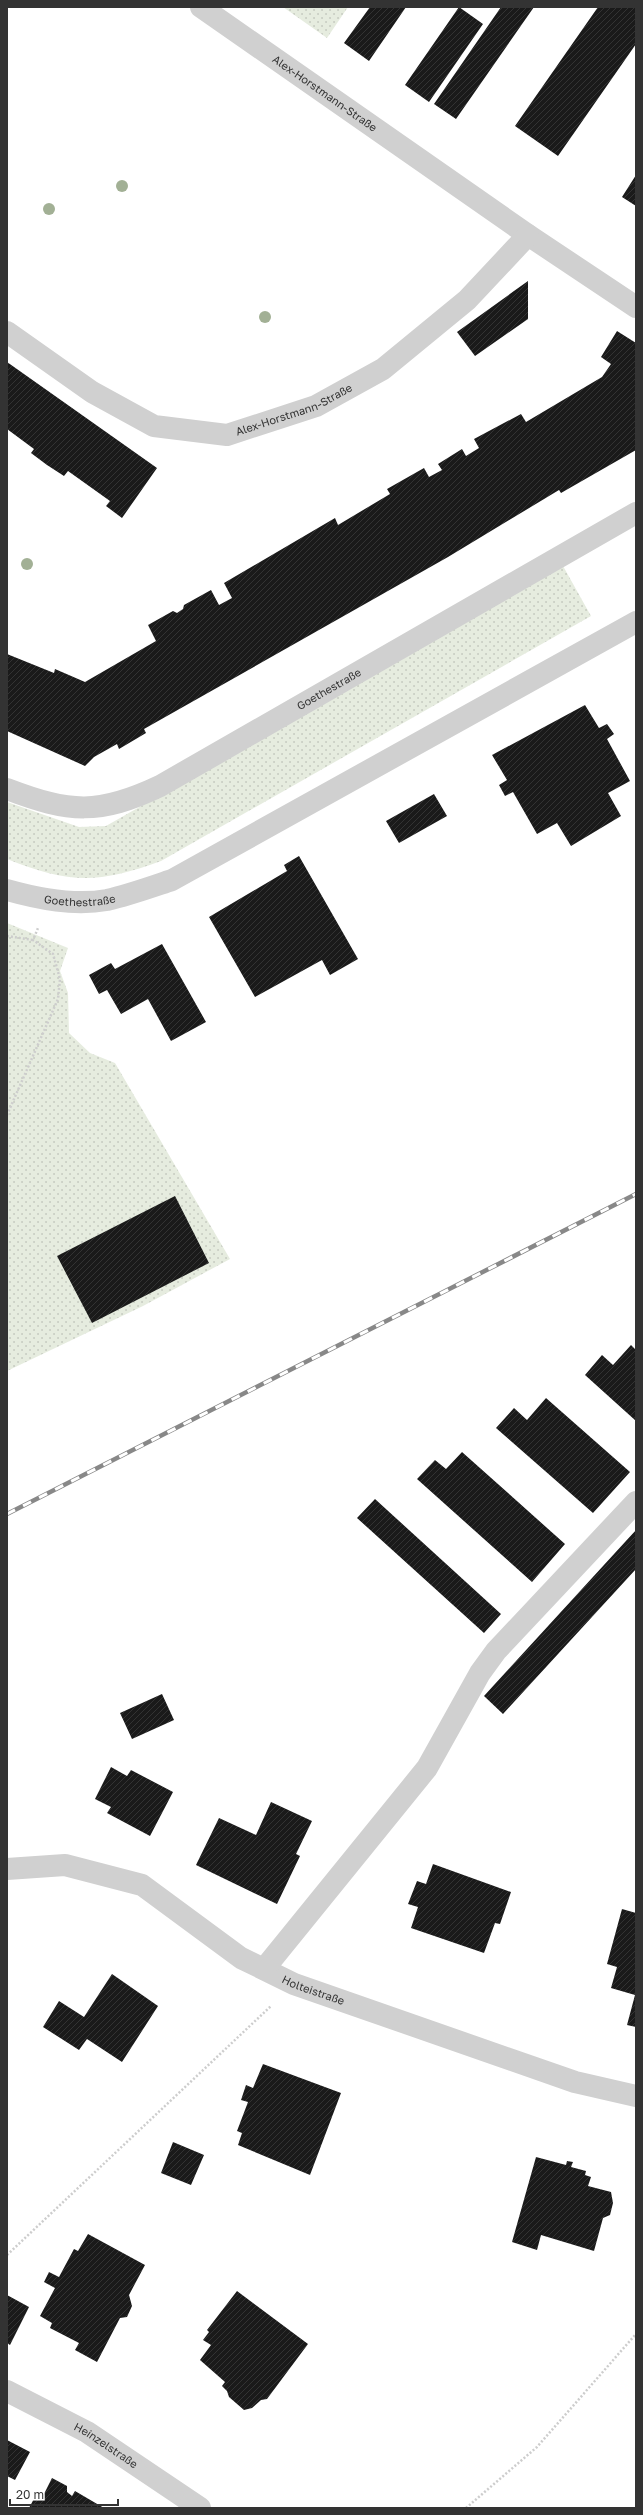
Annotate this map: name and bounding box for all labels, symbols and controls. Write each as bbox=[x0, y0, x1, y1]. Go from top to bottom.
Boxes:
street label: Alex-Horstmann-Straße bbox=[270, 52, 380, 134]
street label: Alex-Horstmann-Straße bbox=[234, 380, 354, 438]
street label: Goethestraße bbox=[294, 665, 363, 712]
street label: Goethestraße bbox=[43, 891, 117, 908]
street label: Holteistraße bbox=[280, 1972, 346, 2007]
street label: Heinzelstraße bbox=[72, 2420, 141, 2470]
scale bar bbox=[10, 2481, 118, 2507]
text: 20 m bbox=[16, 2487, 44, 2502]

